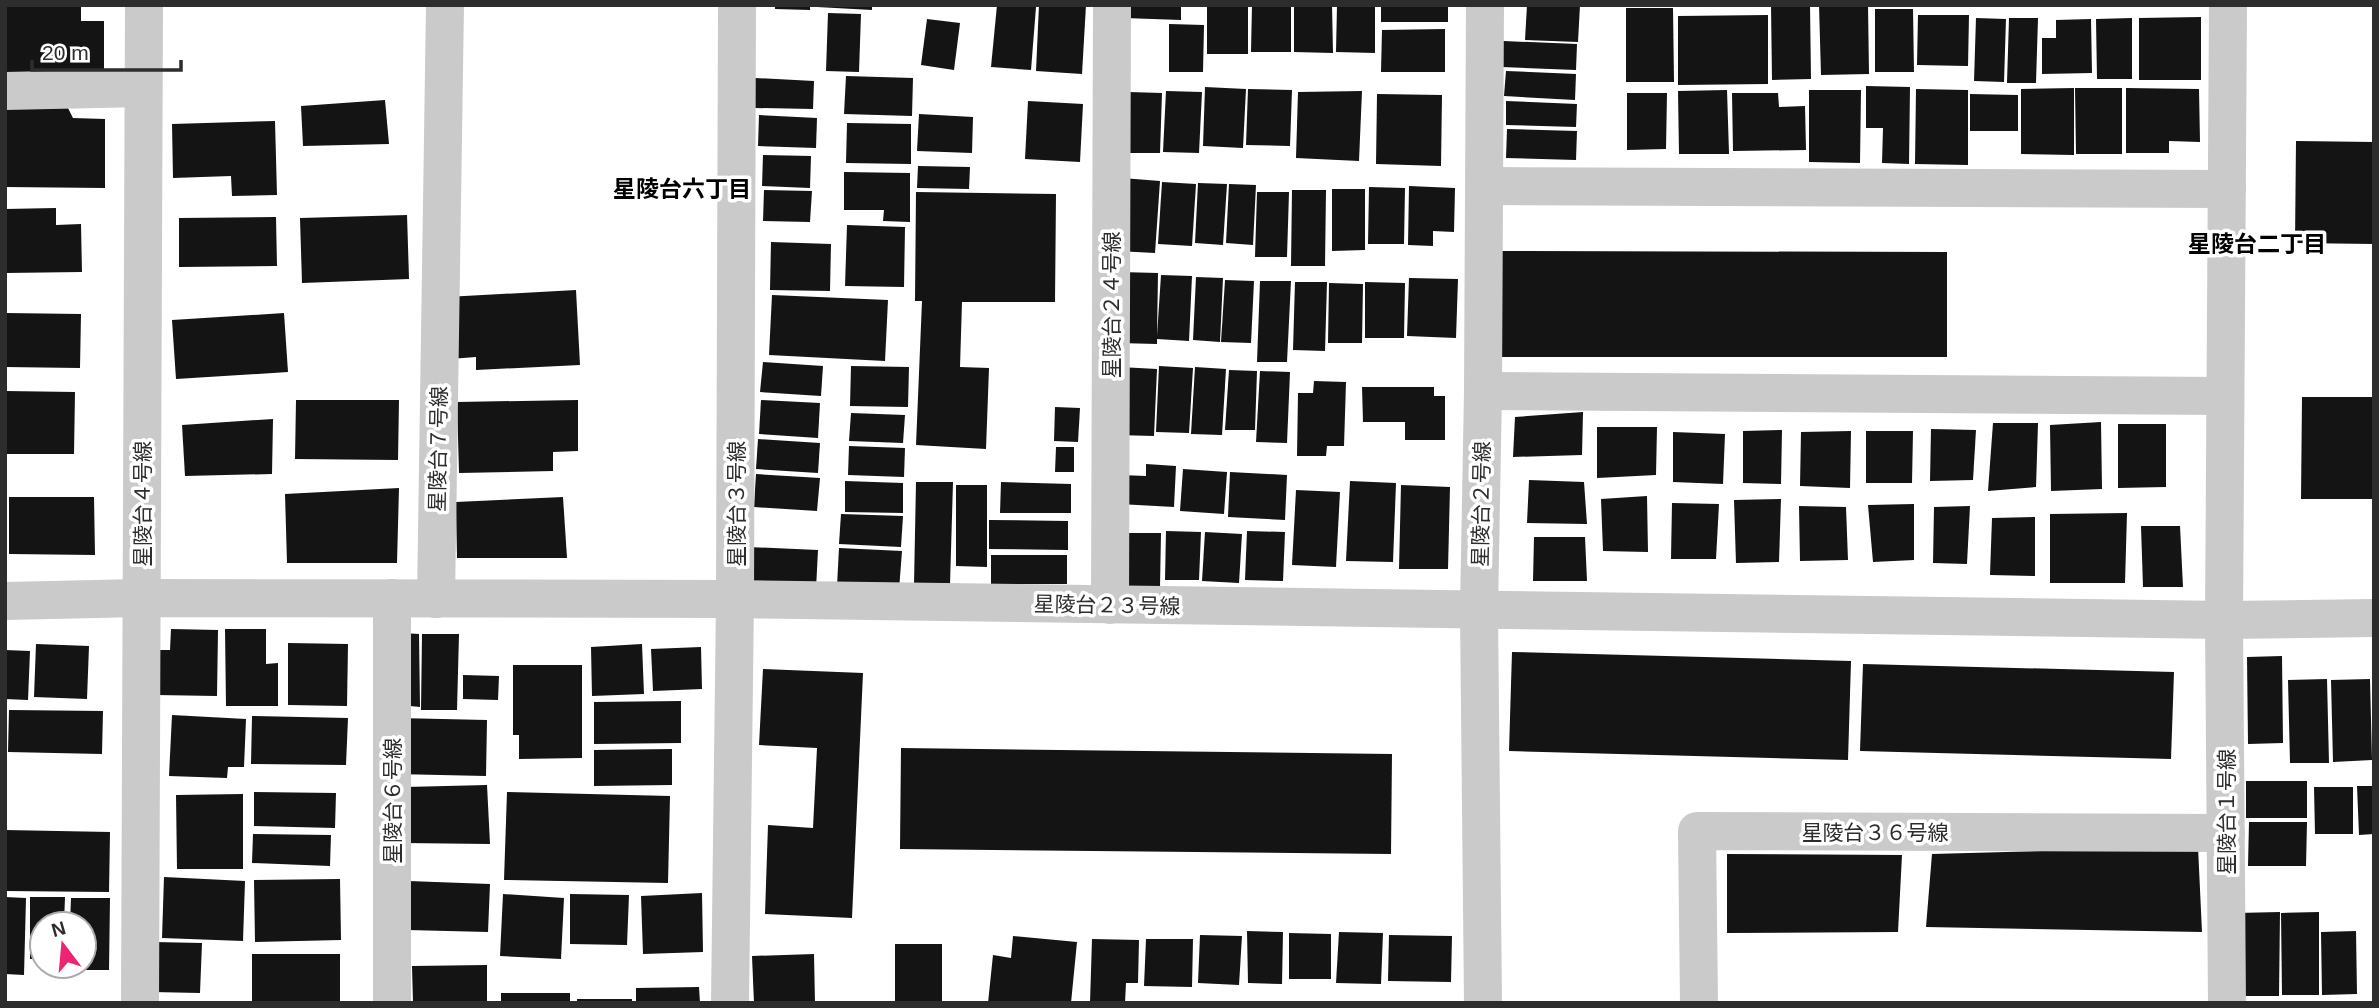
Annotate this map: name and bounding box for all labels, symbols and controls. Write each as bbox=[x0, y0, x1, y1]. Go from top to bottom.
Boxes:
scale bar bbox=[32, 28, 180, 72]
text: 20 m bbox=[42, 41, 89, 64]
district label: 星陵台六丁目 bbox=[613, 176, 751, 202]
district label: 星陵台二丁目 bbox=[2188, 231, 2326, 257]
street label: 星陵台２４号線 bbox=[1100, 232, 1123, 379]
street label: 星陵台７号線 bbox=[425, 386, 451, 512]
street label: 星陵台４号線 bbox=[131, 441, 154, 567]
street label: 星陵台３号線 bbox=[725, 441, 748, 567]
street label: 星陵台２号線 bbox=[1468, 441, 1494, 567]
street label: 星陵台２３号線 bbox=[1033, 592, 1181, 618]
street label: 星陵台６号線 bbox=[381, 738, 404, 864]
street label: 星陵台１号線 bbox=[2215, 749, 2238, 875]
street label: 星陵台３６号線 bbox=[1802, 821, 1949, 844]
north arrow bbox=[28, 910, 98, 980]
text: N bbox=[49, 917, 68, 941]

